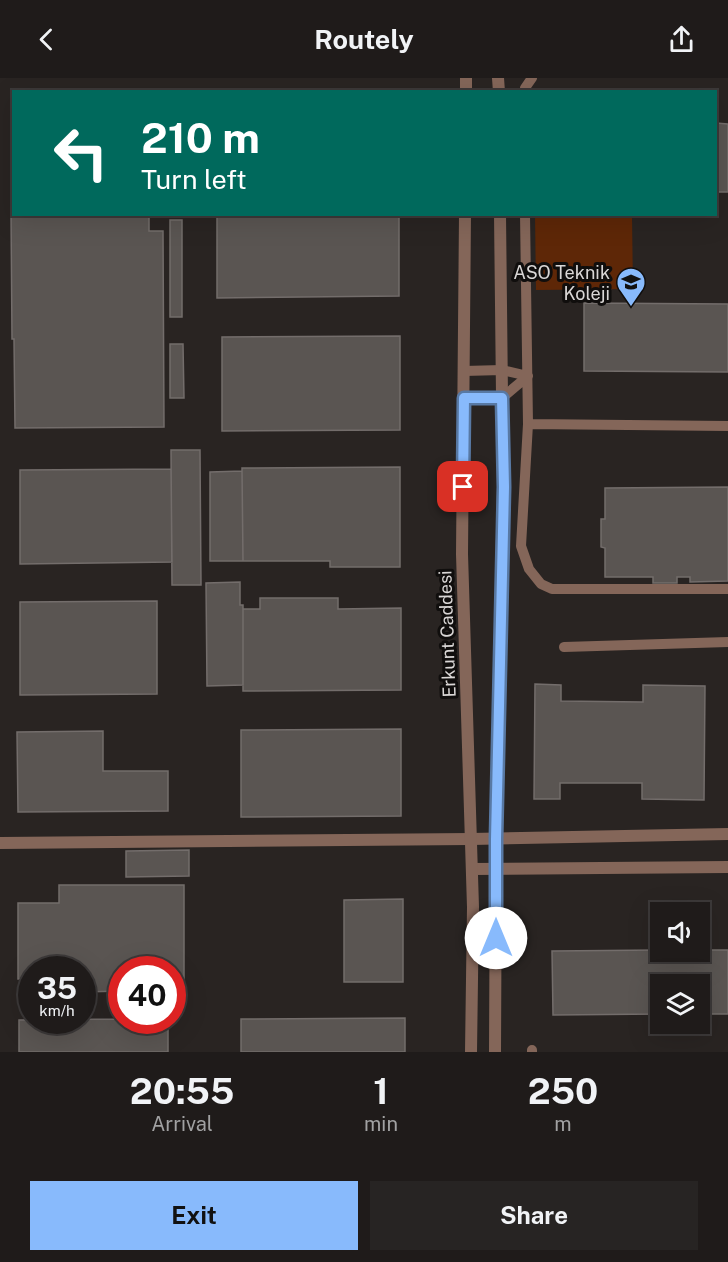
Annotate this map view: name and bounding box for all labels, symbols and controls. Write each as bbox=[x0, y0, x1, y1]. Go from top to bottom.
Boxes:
icon: back bbox=[30, 23, 63, 56]
text: Routely bbox=[314, 23, 414, 55]
icon: share bbox=[665, 23, 698, 56]
text: 210 m bbox=[141, 113, 260, 162]
icon: left bbox=[42, 114, 120, 192]
text: Turn left bbox=[141, 163, 247, 195]
place label: ASO Teknik Koleji bbox=[513, 262, 610, 304]
school or university icon: ASO Teknik Koleji bbox=[615, 266, 647, 308]
pin bbox=[437, 461, 488, 512]
icon: arrive bbox=[446, 470, 479, 503]
street label: Erkunt Caddesi bbox=[434, 570, 460, 698]
map controls bbox=[650, 902, 710, 1034]
button: sound bbox=[650, 902, 710, 962]
position arrow bbox=[464, 906, 528, 970]
speed limit sign: 40 bbox=[108, 956, 186, 1034]
text: 35 bbox=[37, 970, 77, 1006]
button: layers bbox=[650, 974, 710, 1034]
text: km/h bbox=[39, 1002, 75, 1019]
text: 20:55 bbox=[130, 1070, 234, 1112]
text: 1 bbox=[373, 1070, 389, 1112]
text: 250 bbox=[528, 1070, 598, 1112]
text: Arrival bbox=[151, 1112, 213, 1136]
text: min bbox=[364, 1112, 398, 1136]
text: m bbox=[554, 1112, 572, 1136]
button: Exit bbox=[30, 1181, 358, 1250]
button: Share bbox=[370, 1181, 698, 1250]

